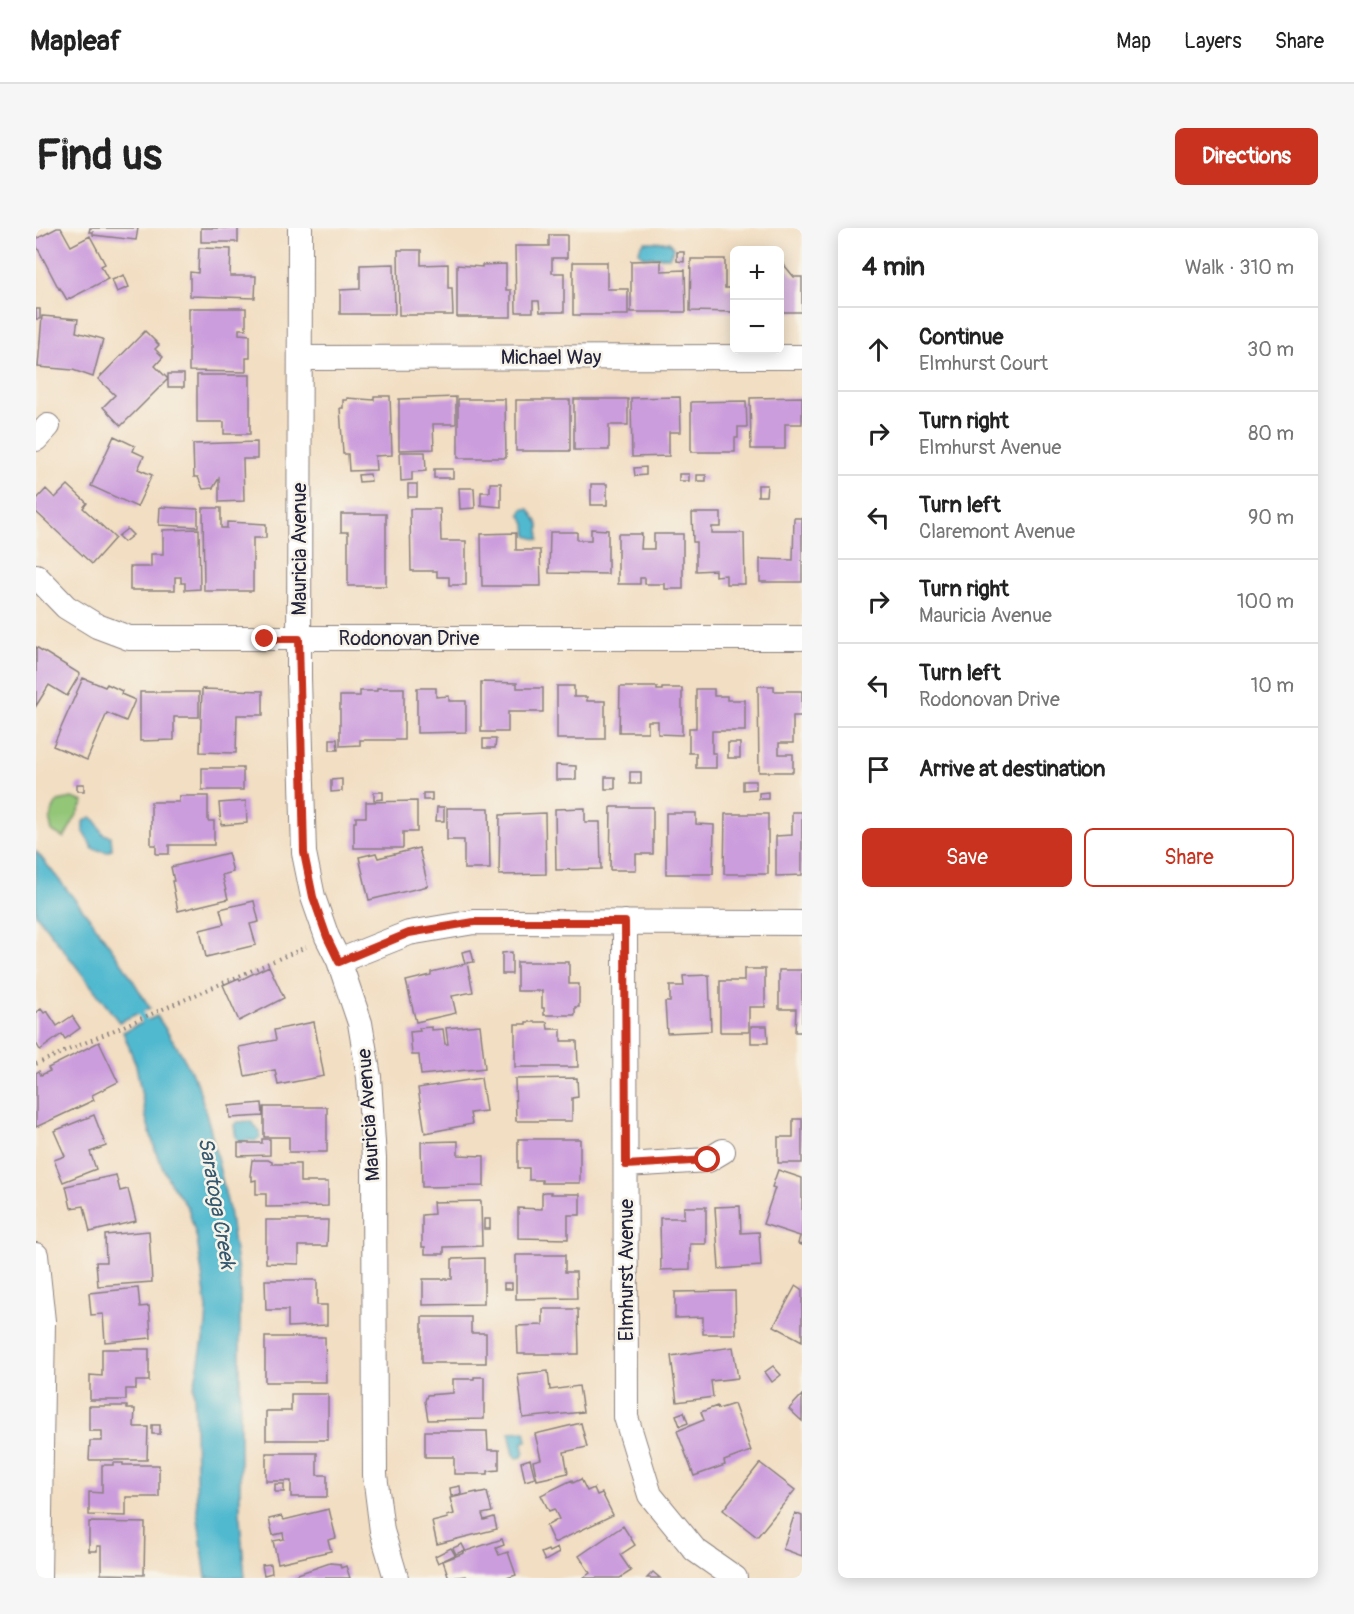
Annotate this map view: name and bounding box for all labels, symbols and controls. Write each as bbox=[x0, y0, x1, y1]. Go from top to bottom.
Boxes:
text: Mapleaf bbox=[30, 24, 121, 59]
text: Map bbox=[1116, 28, 1151, 55]
text: Layers bbox=[1184, 28, 1242, 55]
text: Share bbox=[1275, 28, 1324, 55]
button: Directions bbox=[1175, 128, 1318, 185]
text: Find us bbox=[36, 130, 162, 182]
map controls bbox=[730, 246, 784, 354]
button: + bbox=[730, 246, 784, 300]
text: 4 min bbox=[862, 251, 925, 283]
text: Walk · 310 m bbox=[1185, 255, 1294, 280]
button: − bbox=[730, 300, 784, 354]
text: Continue bbox=[919, 323, 1003, 351]
icon: ahead bbox=[862, 333, 895, 366]
text: 30 m bbox=[1247, 337, 1294, 362]
street label: Michael Way bbox=[501, 345, 602, 370]
text: Elmhurst Court bbox=[919, 351, 1048, 376]
text: Turn right bbox=[919, 407, 1009, 435]
icon: right bbox=[862, 417, 895, 450]
text: 80 m bbox=[1248, 421, 1294, 446]
text: Elmhurst Avenue bbox=[919, 435, 1061, 460]
street label: Mauricia Avenue bbox=[287, 482, 312, 615]
text: Turn left bbox=[919, 491, 1001, 519]
icon: left bbox=[862, 501, 895, 534]
text: 90 m bbox=[1248, 505, 1294, 530]
text: Claremont Avenue bbox=[919, 519, 1075, 544]
text: Turn right bbox=[919, 575, 1009, 603]
icon: right bbox=[862, 585, 895, 618]
text: 100 m bbox=[1237, 589, 1294, 614]
text: Mauricia Avenue bbox=[919, 603, 1052, 628]
route end bbox=[251, 625, 277, 651]
street label: Rodonovan Drive bbox=[339, 626, 480, 651]
text: Turn left bbox=[919, 659, 1001, 687]
icon: left bbox=[862, 669, 895, 702]
text: 10 m bbox=[1250, 673, 1294, 698]
text: Rodonovan Drive bbox=[919, 687, 1060, 712]
icon: arrive bbox=[862, 753, 895, 786]
text: Arrive at destination bbox=[919, 755, 1105, 783]
button: Save bbox=[862, 828, 1072, 887]
button: Share bbox=[1084, 828, 1294, 887]
street label: Mauricia Avenue bbox=[351, 1048, 386, 1182]
water label: Saratoga Creek bbox=[192, 1135, 242, 1273]
route start bbox=[694, 1146, 720, 1172]
street label: Elmhurst Avenue bbox=[614, 1199, 639, 1341]

